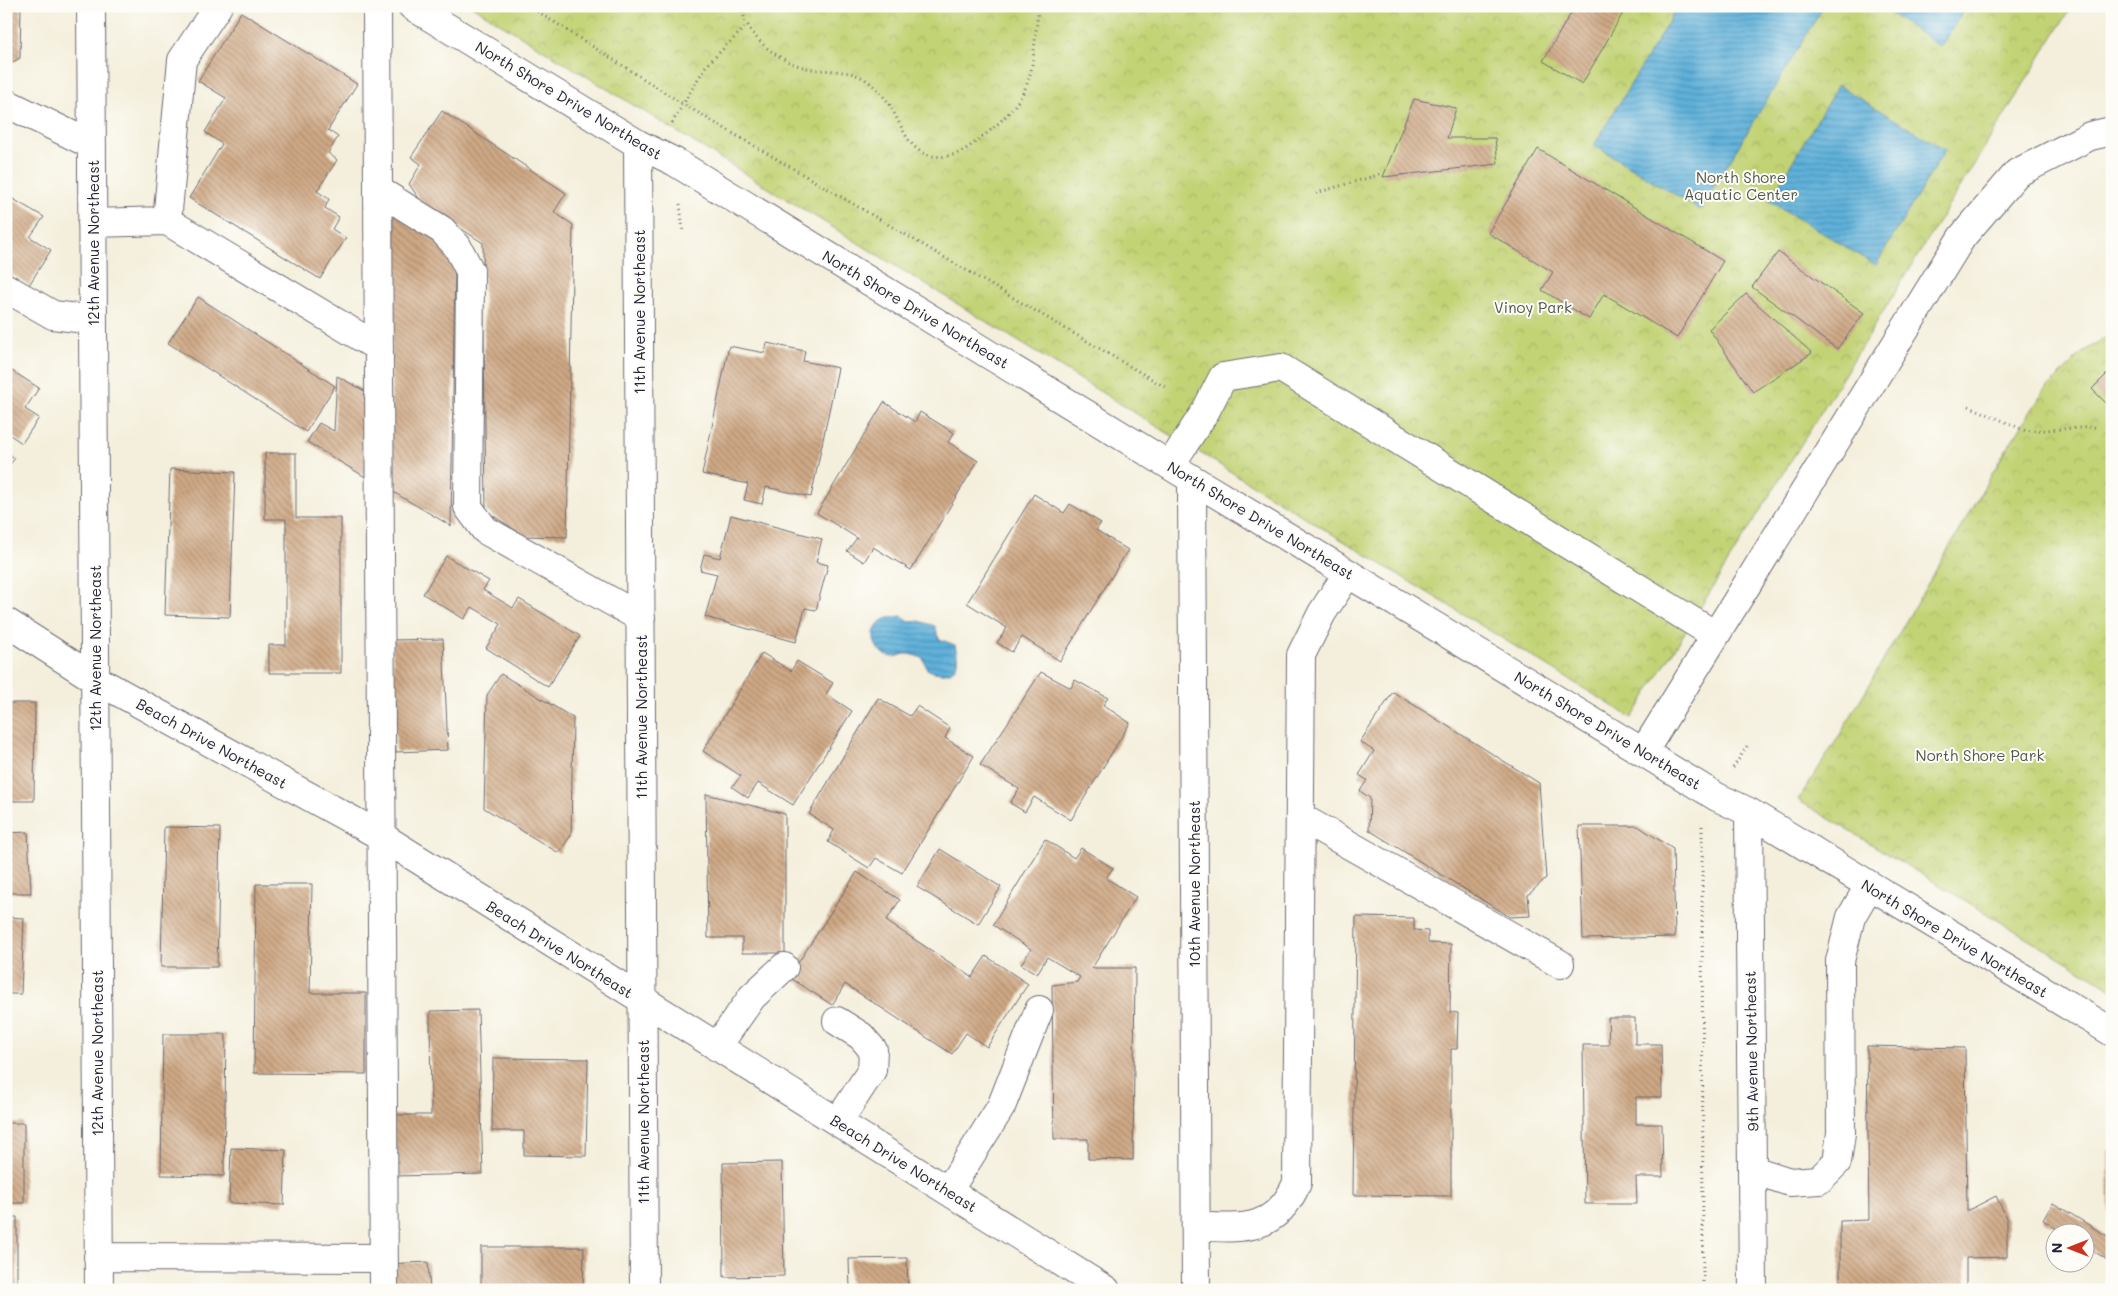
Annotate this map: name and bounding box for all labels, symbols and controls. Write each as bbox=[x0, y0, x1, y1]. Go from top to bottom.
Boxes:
street label: North Shore Drive Northeast bbox=[472, 36, 666, 164]
street label: 12th Avenue Northeast bbox=[83, 160, 103, 326]
park label: North Shore Aquatic Center bbox=[1684, 167, 1798, 204]
street label: 11th Avenue Northeast bbox=[629, 229, 649, 395]
street label: North Shore Drive Northeast bbox=[819, 245, 1013, 373]
park label: Vinoy Park bbox=[1494, 297, 1572, 317]
street label: North Shore Drive Northeast bbox=[1164, 456, 1358, 584]
street label: 12th Avenue Northeast bbox=[85, 565, 105, 731]
street label: 11th Avenue Northeast bbox=[631, 634, 651, 800]
street label: North Shore Drive Northeast bbox=[1511, 666, 1705, 794]
street label: Beach Drive Northeast bbox=[133, 693, 291, 793]
park label: North Shore Park bbox=[1916, 745, 2044, 765]
street label: 10th Avenue Northeast bbox=[1184, 800, 1204, 968]
street label: North Shore Drive Northeast bbox=[1858, 874, 2052, 1002]
street label: Beach Drive Northeast bbox=[483, 896, 637, 1002]
street label: 12th Avenue Northeast bbox=[87, 970, 107, 1136]
street label: 9th Avenue Northeast bbox=[1740, 971, 1762, 1131]
street label: 11th Avenue Northeast bbox=[633, 1039, 653, 1205]
street label: Beach Drive Northeast bbox=[827, 1110, 981, 1216]
north arrow bbox=[2046, 1224, 2096, 1274]
text: N bbox=[2047, 1243, 2066, 1253]

